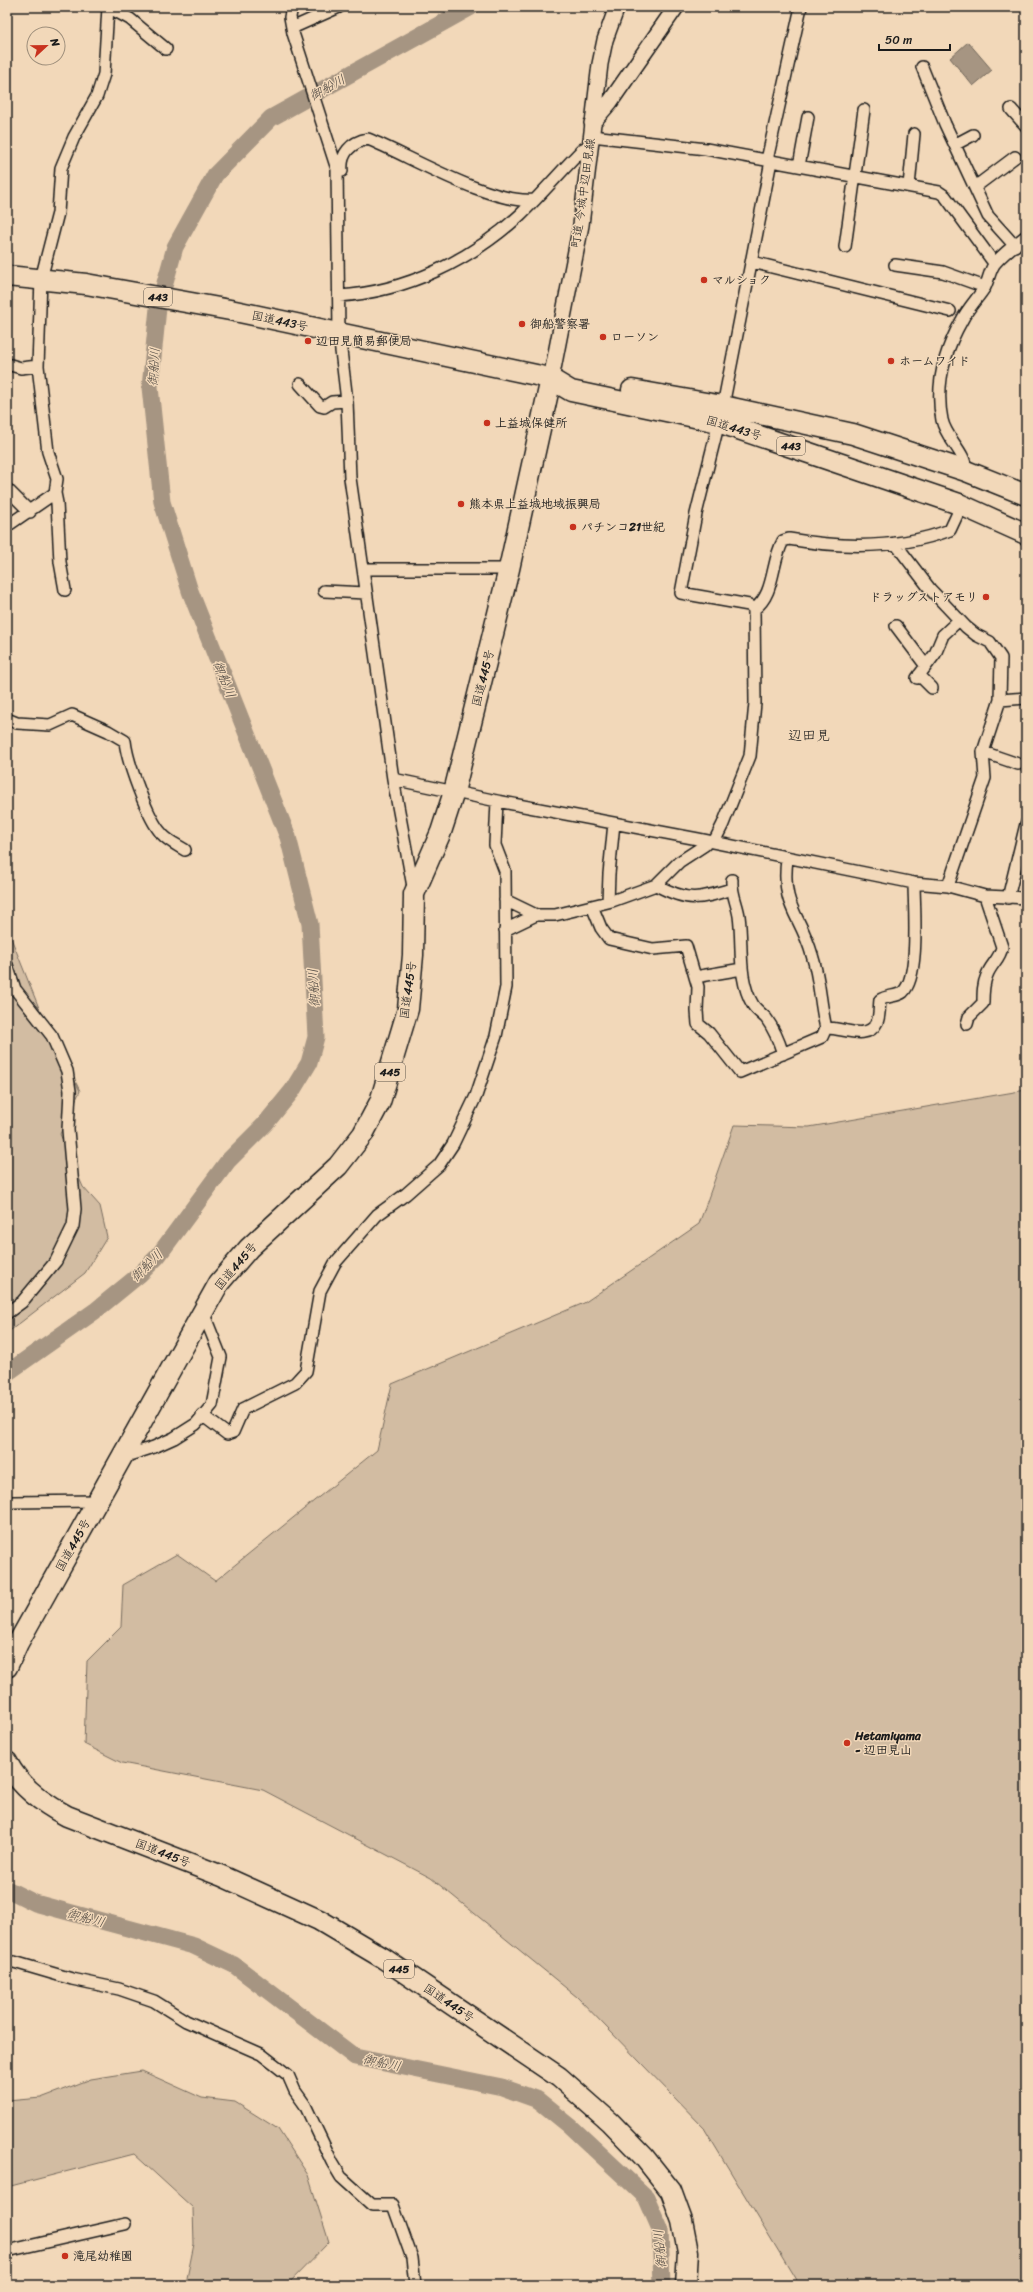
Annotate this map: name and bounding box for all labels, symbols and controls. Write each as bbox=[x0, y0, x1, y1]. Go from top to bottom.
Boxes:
north arrow bbox=[26, 26, 66, 66]
scale bar bbox=[879, 26, 950, 52]
text: 50 m bbox=[885, 29, 912, 51]
text: N bbox=[44, 34, 65, 50]
water label: 御船川 bbox=[305, 68, 350, 107]
street label: 町道 今城中辺田見線 bbox=[564, 136, 602, 250]
place label: マルショク bbox=[712, 269, 771, 291]
marker: マルショク bbox=[699, 275, 709, 285]
road number: 443 bbox=[144, 288, 172, 306]
street label: 国道443号 bbox=[250, 304, 310, 338]
place label: 御船警察署 bbox=[530, 313, 590, 335]
marker: 御船警察署 bbox=[517, 319, 527, 329]
place label: ローソン bbox=[611, 326, 659, 348]
place label: 辺田見簡易郵便局 bbox=[316, 330, 412, 352]
marker: ローソン bbox=[598, 332, 608, 342]
marker: 辺田見簡易郵便局 bbox=[303, 336, 313, 346]
water label: 御船川 bbox=[141, 347, 166, 387]
place label: ホームワイド bbox=[899, 350, 970, 372]
marker: ホームワイド bbox=[886, 356, 896, 366]
street label: 国道443号 bbox=[703, 409, 765, 447]
place label: 上益城保健所 bbox=[495, 412, 568, 434]
marker: 上益城保健所 bbox=[482, 418, 492, 428]
road number: 443 bbox=[777, 437, 805, 455]
place label: 熊本県上益城地域振興局 bbox=[469, 493, 601, 515]
marker: 熊本県上益城地域振興局 bbox=[456, 499, 466, 509]
place label: パチンコ21世紀 bbox=[581, 516, 665, 538]
marker: パチンコ21世紀 bbox=[568, 522, 578, 532]
place label: ドラッグストアモリ bbox=[870, 586, 978, 608]
marker: ドラッグストアモリ bbox=[981, 592, 991, 602]
street label: 国道445号 bbox=[465, 647, 501, 709]
water label: 御船川 bbox=[207, 657, 243, 702]
district label: 辺田見 bbox=[788, 723, 830, 748]
street label: 国道445号 bbox=[393, 960, 423, 1020]
water label: 御船川 bbox=[301, 968, 326, 1008]
road number: 445 bbox=[375, 1063, 405, 1081]
street label: 国道445号 bbox=[209, 1237, 263, 1295]
water label: 御船川 bbox=[124, 1244, 168, 1287]
street label: 国道445号 bbox=[49, 1514, 97, 1576]
place label: Hetamiyama - 辺田見山 bbox=[854, 1725, 922, 1761]
marker: Hetamiyama - 辺田見山 bbox=[842, 1738, 852, 1748]
street label: 国道445号 bbox=[132, 1832, 194, 1874]
water label: 御船川 bbox=[64, 1901, 108, 1934]
road number: 445 bbox=[384, 1960, 414, 1978]
street label: 国道445号 bbox=[419, 1978, 479, 2028]
water label: 御船川 bbox=[360, 2047, 403, 2078]
water label: 御船川 bbox=[646, 2229, 673, 2269]
place label: 滝尾幼稚園 bbox=[73, 2245, 133, 2267]
marker: 滝尾幼稚園 bbox=[60, 2251, 70, 2261]

